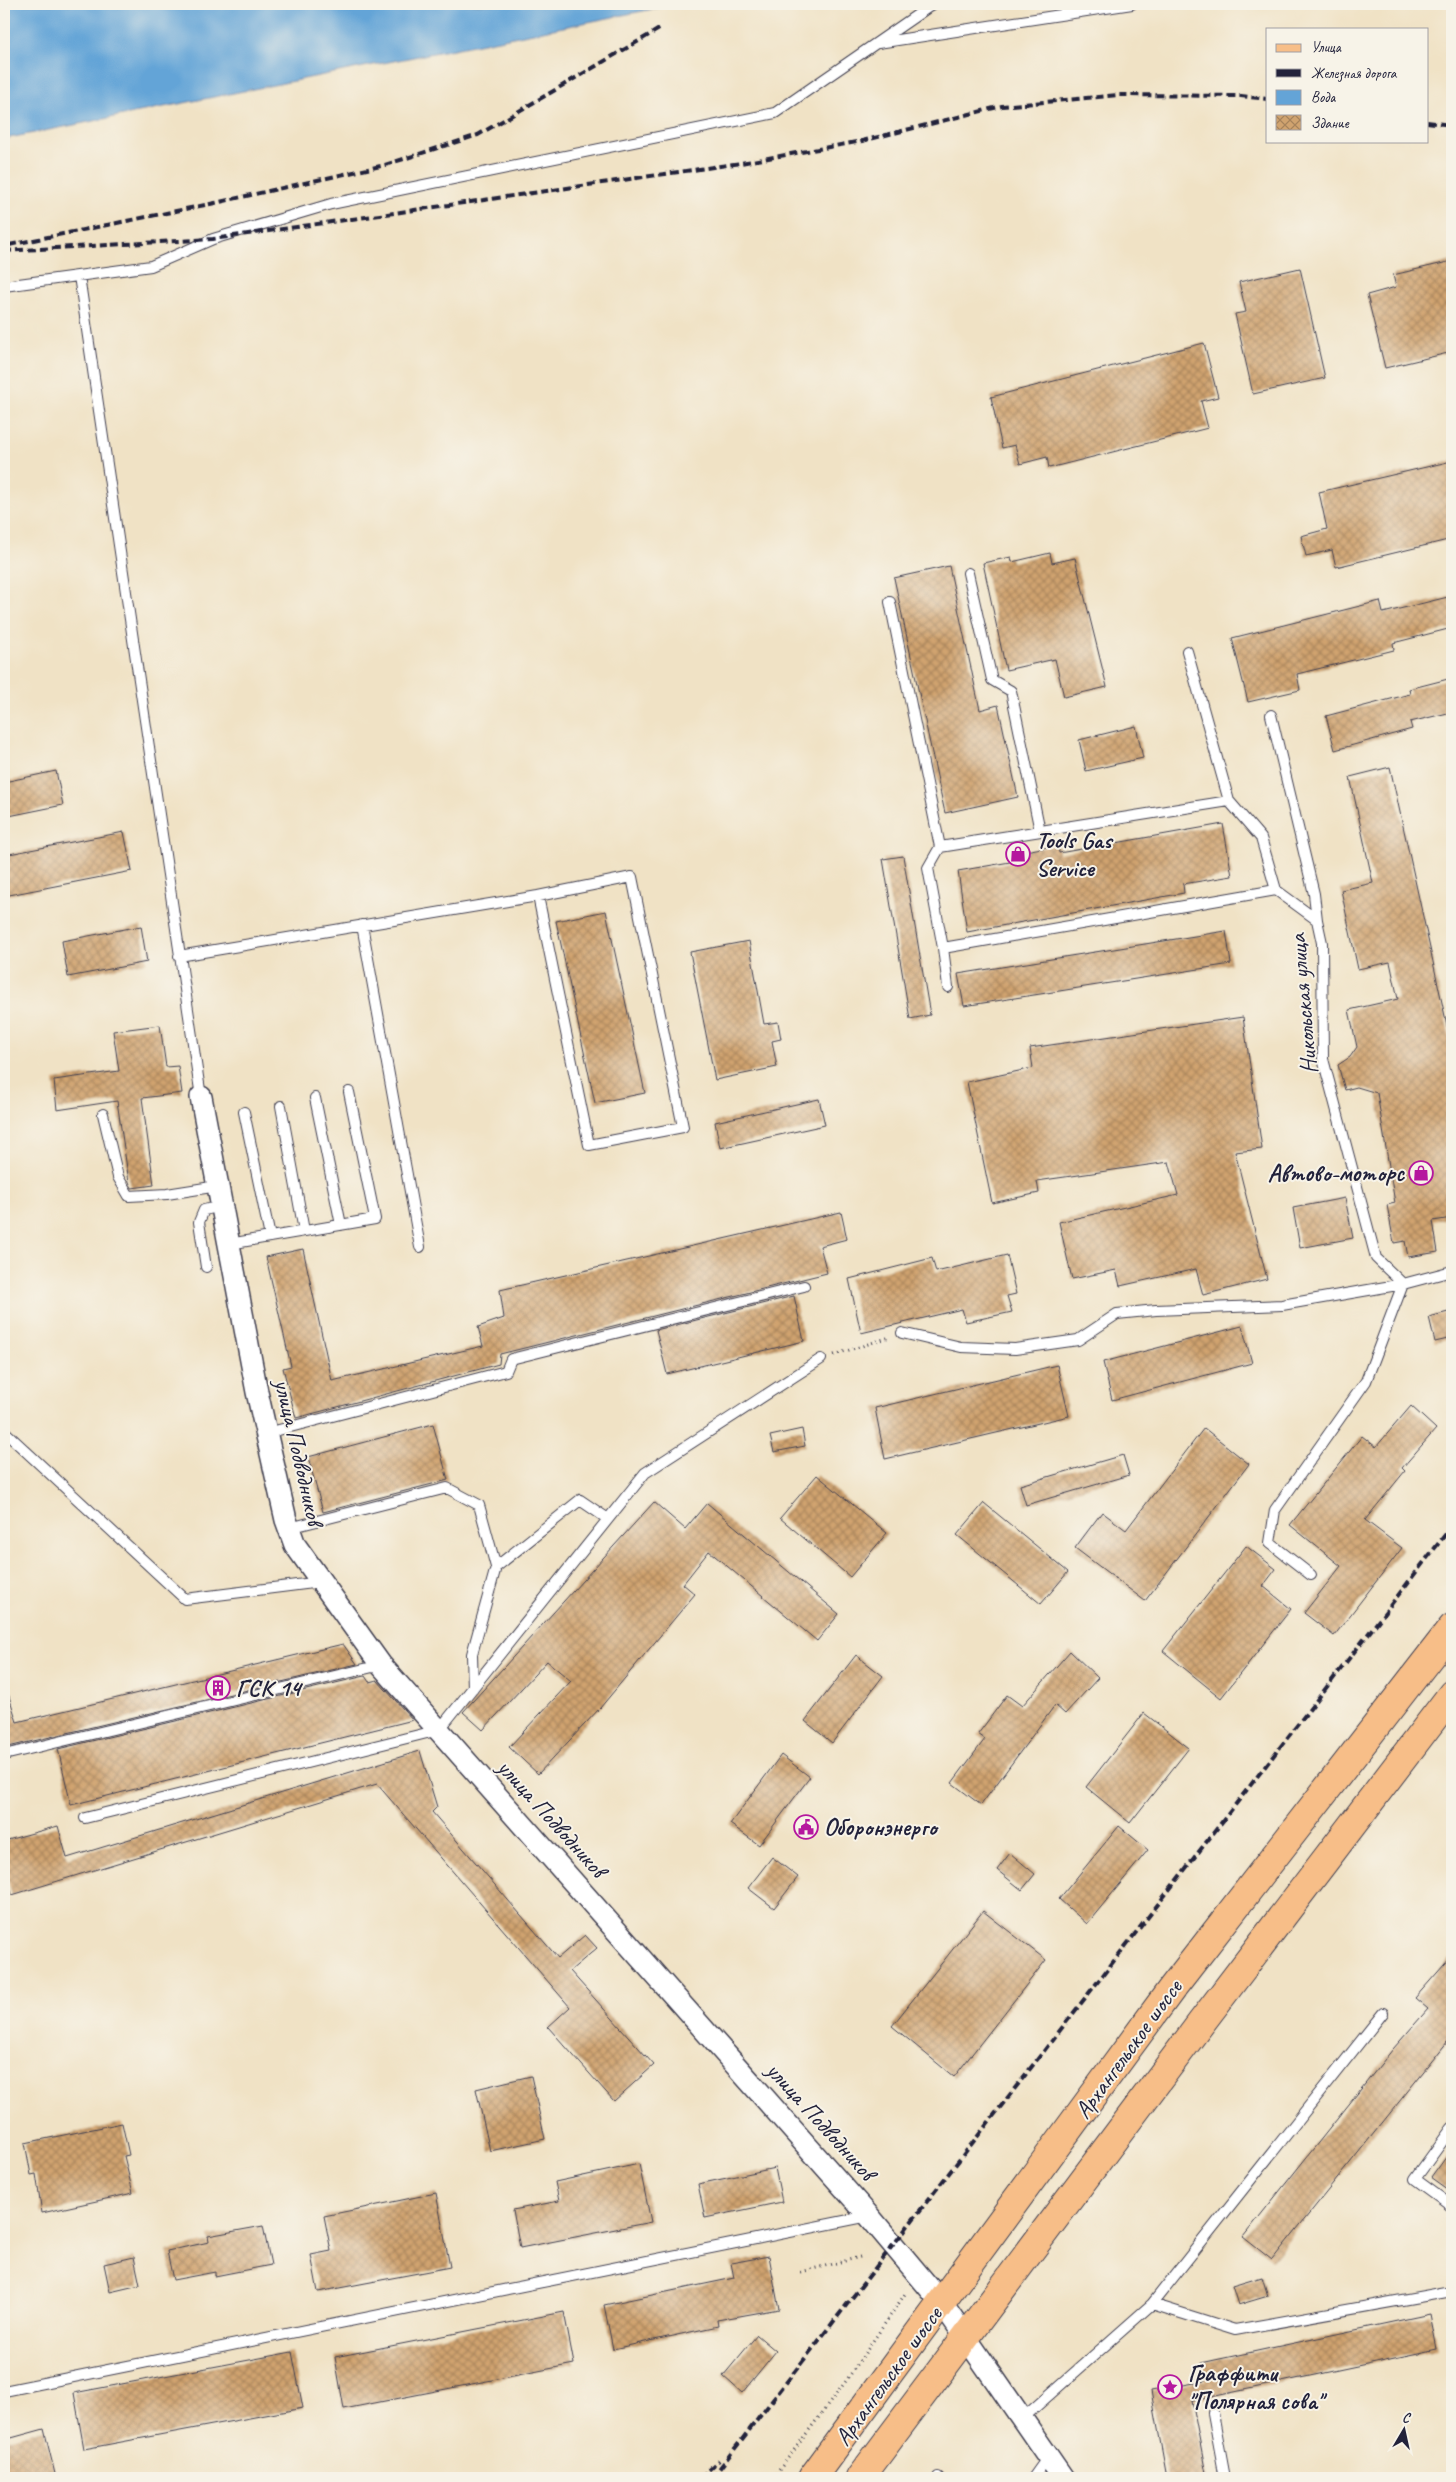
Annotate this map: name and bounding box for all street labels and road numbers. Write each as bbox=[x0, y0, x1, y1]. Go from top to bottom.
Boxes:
street label: Никольская улица bbox=[1282, 931, 1324, 1075]
street label: улица Подводников bbox=[267, 1374, 331, 1532]
street label: улица Подводников bbox=[490, 1751, 616, 1886]
street label: Архангельское шоссе bbox=[1068, 1972, 1190, 2124]
street label: улица Подводников bbox=[759, 2054, 885, 2189]
street label: Архангельское шоссе bbox=[828, 2299, 950, 2451]

